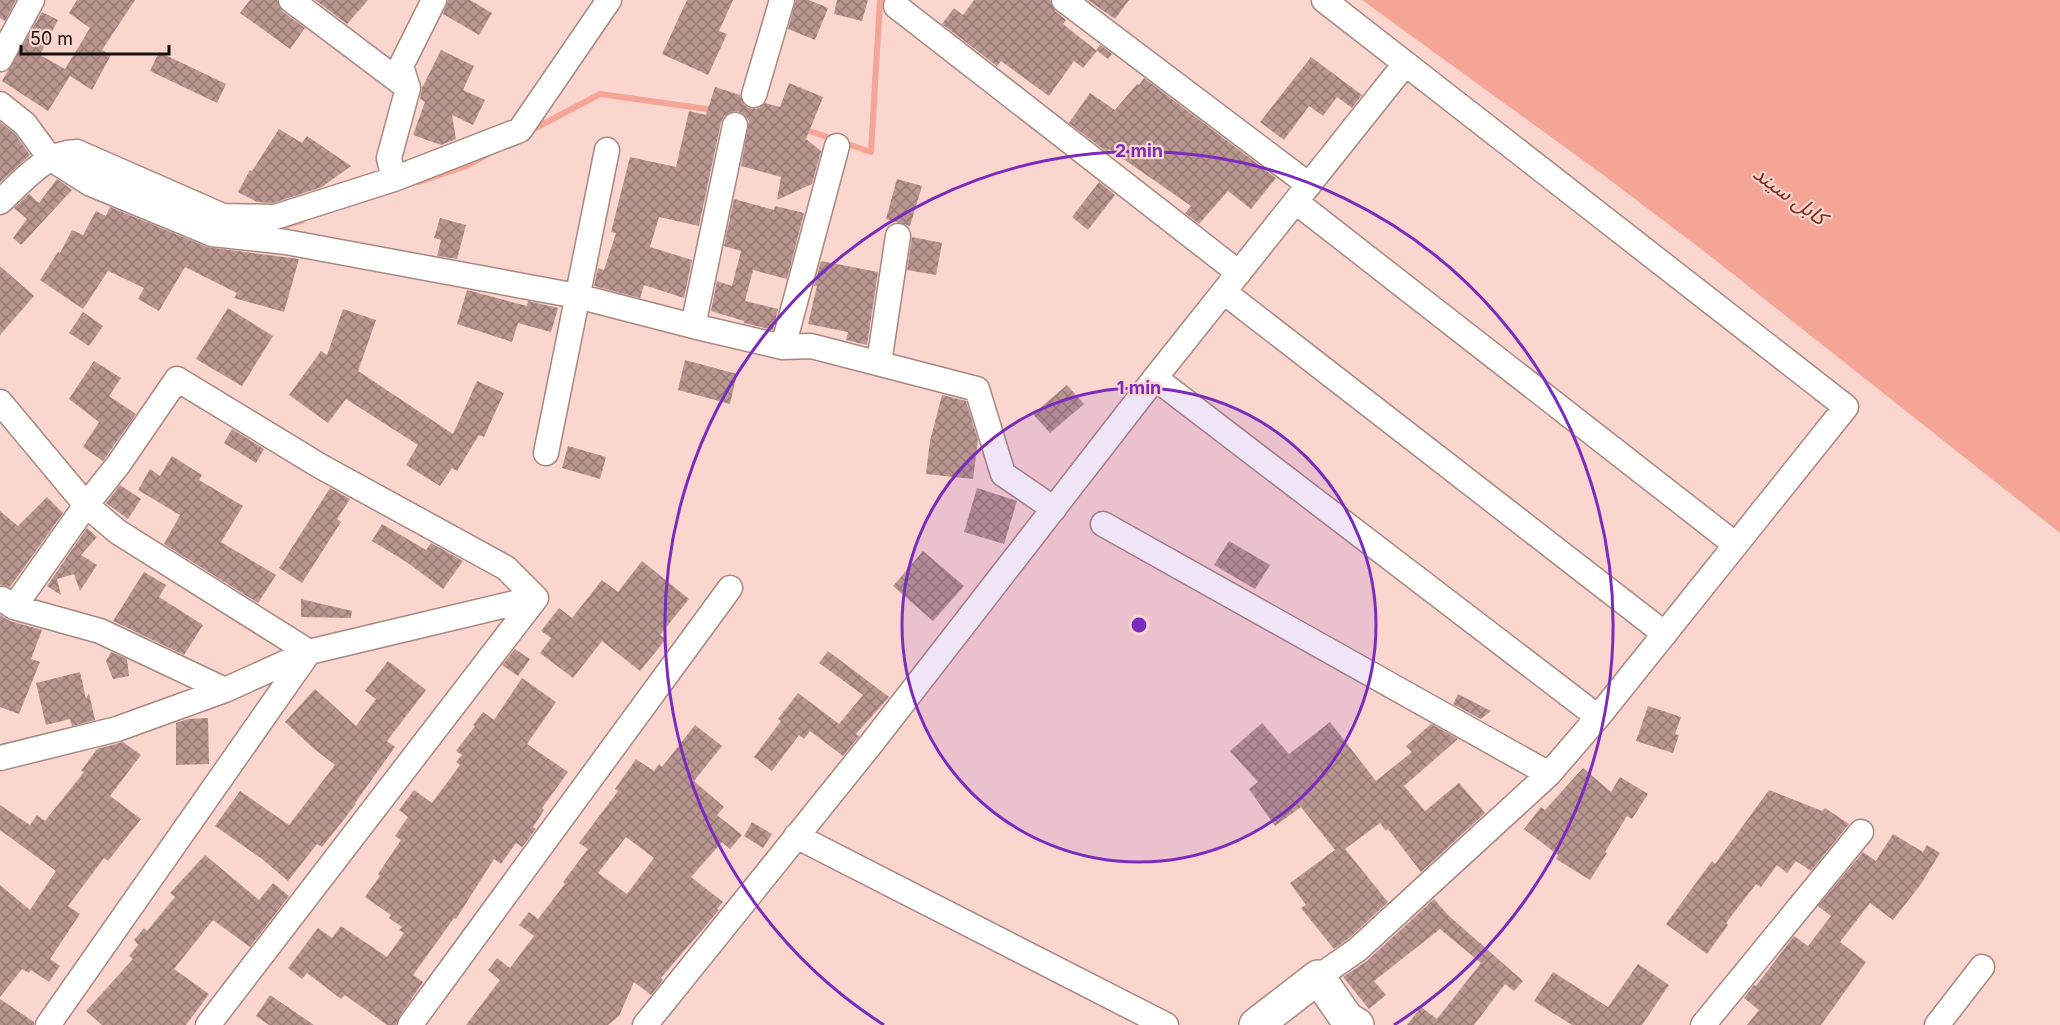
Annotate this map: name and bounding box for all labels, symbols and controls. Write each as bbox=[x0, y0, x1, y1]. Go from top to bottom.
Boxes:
scale bar bbox=[21, 18, 170, 56]
text: 50 m bbox=[30, 28, 73, 49]
text: 2 min bbox=[1115, 140, 1163, 161]
water label: کابل سيند bbox=[1749, 160, 1835, 232]
text: 1 min bbox=[1117, 377, 1161, 398]
centre of rings bbox=[1129, 615, 1149, 635]

